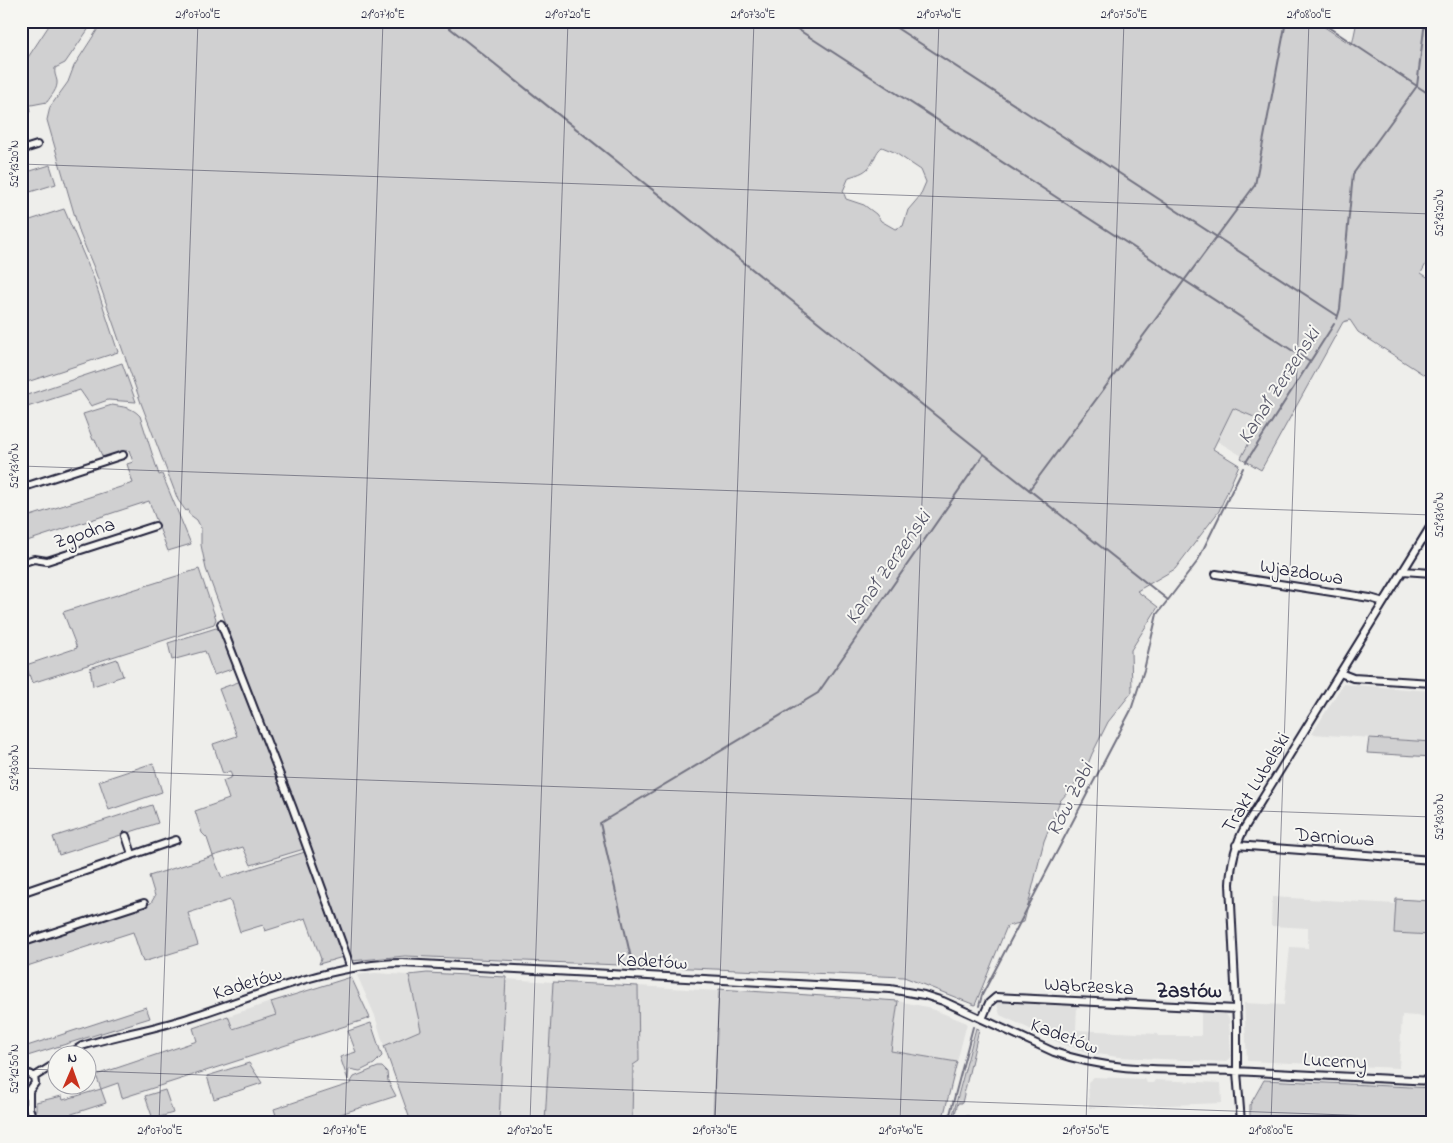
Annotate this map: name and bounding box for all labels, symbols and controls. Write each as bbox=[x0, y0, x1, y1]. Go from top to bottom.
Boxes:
text: 21°07'00"E bbox=[176, 6, 220, 24]
text: 21°07'10"E bbox=[361, 6, 405, 24]
text: 21°07'20"E bbox=[545, 6, 591, 24]
text: 21°07'30"E bbox=[731, 6, 775, 24]
text: 21°07'40"E bbox=[917, 6, 961, 24]
text: 21°07'50"E bbox=[1101, 6, 1147, 24]
text: 21°08'00"E bbox=[1287, 6, 1331, 24]
text: 52°13'20"N bbox=[6, 140, 24, 188]
text: 52°13'20"N bbox=[1431, 189, 1449, 237]
water label: Kanał Zerzeński bbox=[1231, 320, 1330, 450]
text: 52°13'10"N bbox=[6, 443, 24, 489]
text: 52°13'10"N bbox=[1431, 492, 1449, 538]
water label: Kanał Zerzeński bbox=[838, 503, 940, 631]
street label: Zgodna bbox=[50, 511, 119, 559]
street label: Wjazdowa bbox=[1258, 553, 1345, 594]
street label: Trakt Lubelski bbox=[1216, 727, 1299, 839]
text: 52°13'00"N bbox=[6, 744, 24, 792]
water label: Rów Żabi bbox=[1039, 756, 1103, 842]
text: 52°13'00"N bbox=[1431, 793, 1449, 841]
street label: Darniowa bbox=[1293, 821, 1375, 856]
street label: Kadetów bbox=[616, 946, 688, 979]
street label: Kadetów bbox=[210, 960, 286, 1009]
street label: Wąbrzeska bbox=[1043, 971, 1135, 1004]
district label: Zastów bbox=[1156, 977, 1222, 1007]
street label: Kadetów bbox=[1026, 1012, 1102, 1063]
text: 52°12'50"N bbox=[6, 1044, 24, 1094]
north arrow bbox=[48, 1046, 98, 1096]
street label: Lucerny bbox=[1302, 1046, 1367, 1079]
text: N bbox=[67, 1048, 77, 1069]
text: 21°07'00"E bbox=[138, 1122, 182, 1140]
text: 21°07'10"E bbox=[323, 1122, 367, 1140]
text: 21°07'20"E bbox=[507, 1122, 553, 1140]
text: 21°07'30"E bbox=[693, 1122, 737, 1140]
text: 21°07'40"E bbox=[879, 1122, 923, 1140]
text: 21°07'50"E bbox=[1063, 1122, 1109, 1140]
text: 21°08'00"E bbox=[1249, 1122, 1293, 1140]

